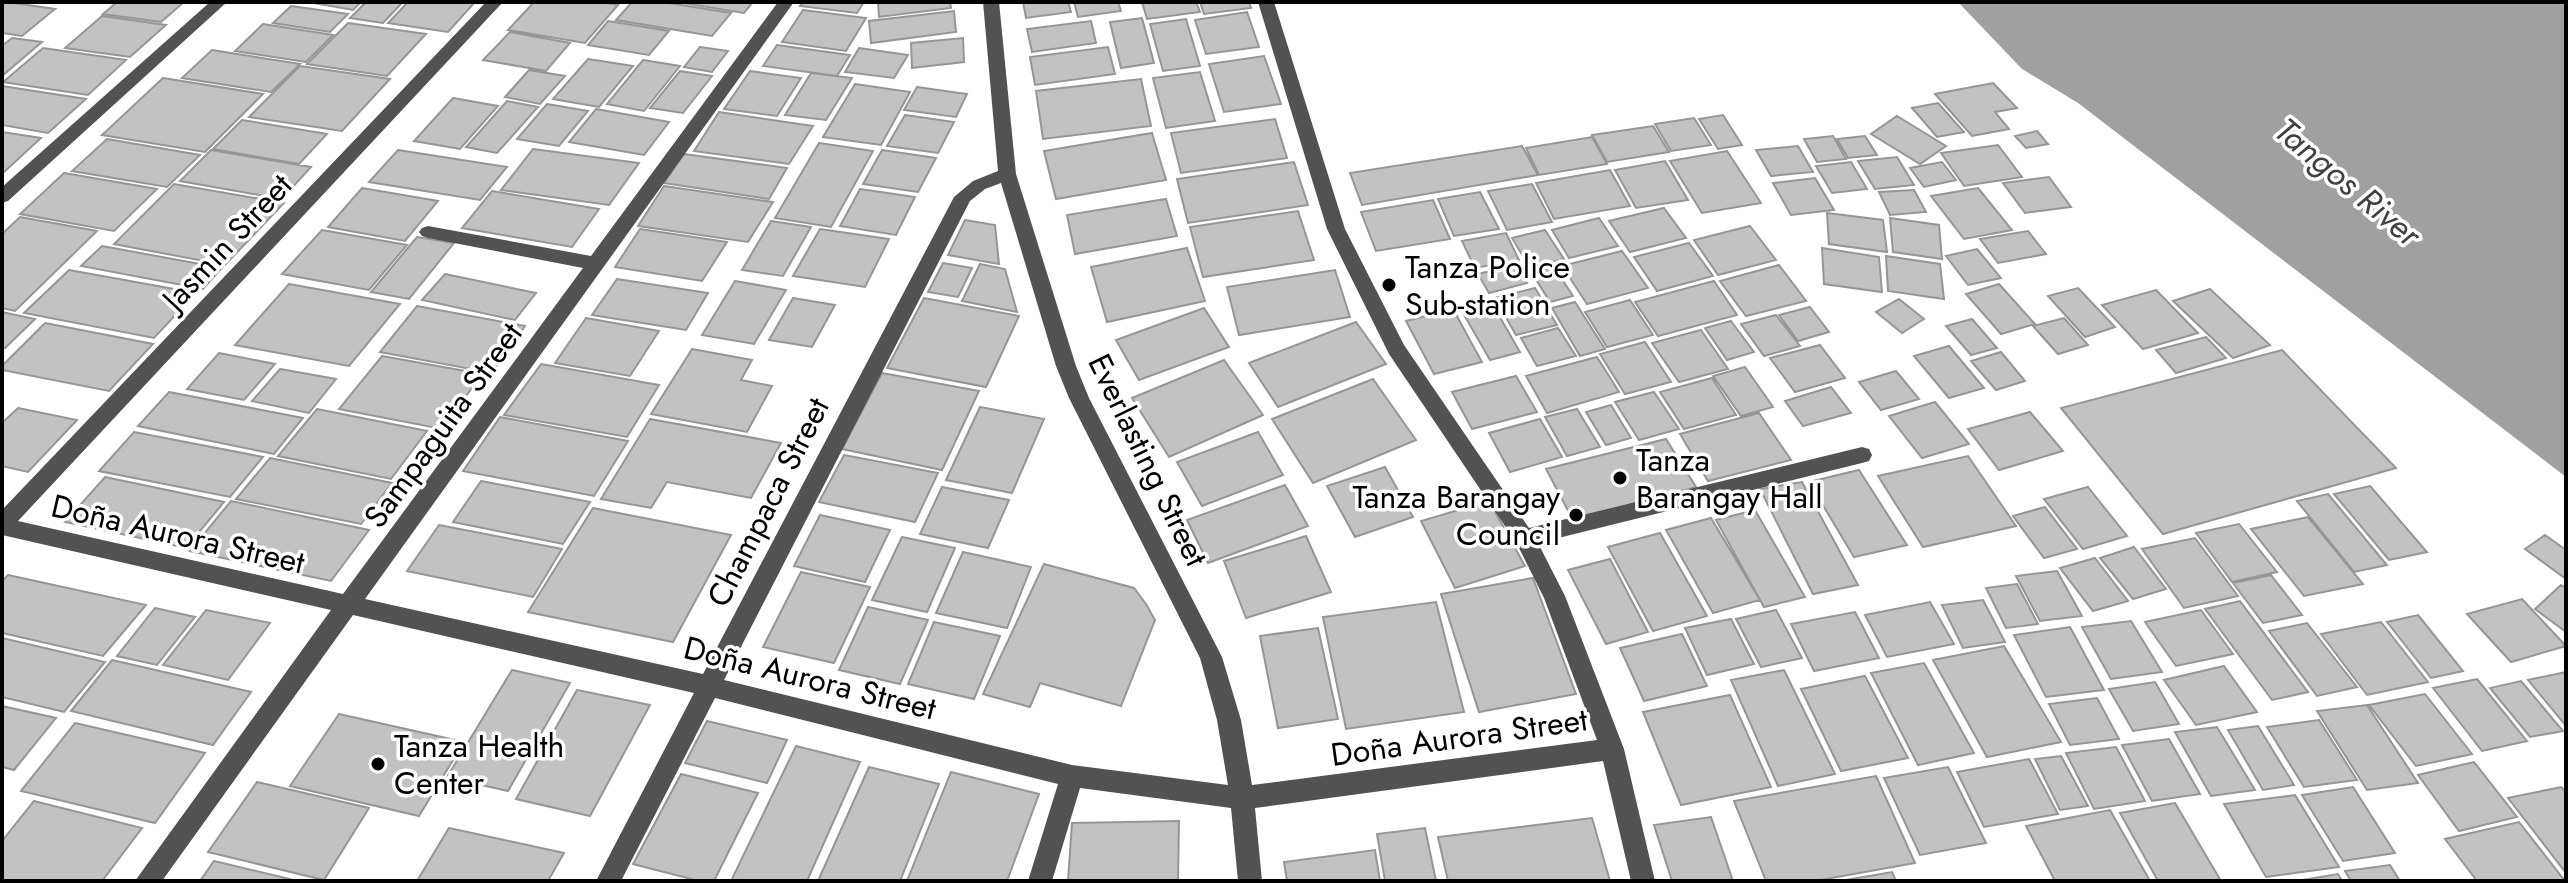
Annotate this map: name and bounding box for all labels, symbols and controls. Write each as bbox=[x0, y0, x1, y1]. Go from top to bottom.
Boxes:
water label: Tangos River bbox=[2264, 106, 2433, 259]
street label: Jasmin Street bbox=[149, 163, 303, 324]
place label: Tanza Police Sub-station bbox=[1405, 244, 1570, 327]
marker: Tanza Police Sub-station bbox=[1380, 276, 1398, 294]
street label: Sampaguita Street bbox=[353, 313, 533, 537]
street label: Everlasting Street bbox=[1077, 346, 1220, 574]
street label: Champaca Street bbox=[695, 389, 841, 615]
place label: Tanza Barangay Hall bbox=[1636, 437, 1823, 520]
marker: Tanza Barangay Hall bbox=[1611, 469, 1629, 487]
place label: Tanza Barangay Council bbox=[1352, 474, 1561, 557]
street label: Doña Aurora Street bbox=[47, 483, 309, 586]
marker: Tanza Barangay Council bbox=[1567, 506, 1585, 524]
street label: Doña Aurora Street bbox=[679, 624, 941, 732]
street label: Doña Aurora Street bbox=[1328, 696, 1591, 778]
place label: Tanza Health Center bbox=[394, 723, 564, 806]
marker: Tanza Health Center bbox=[369, 755, 387, 773]

